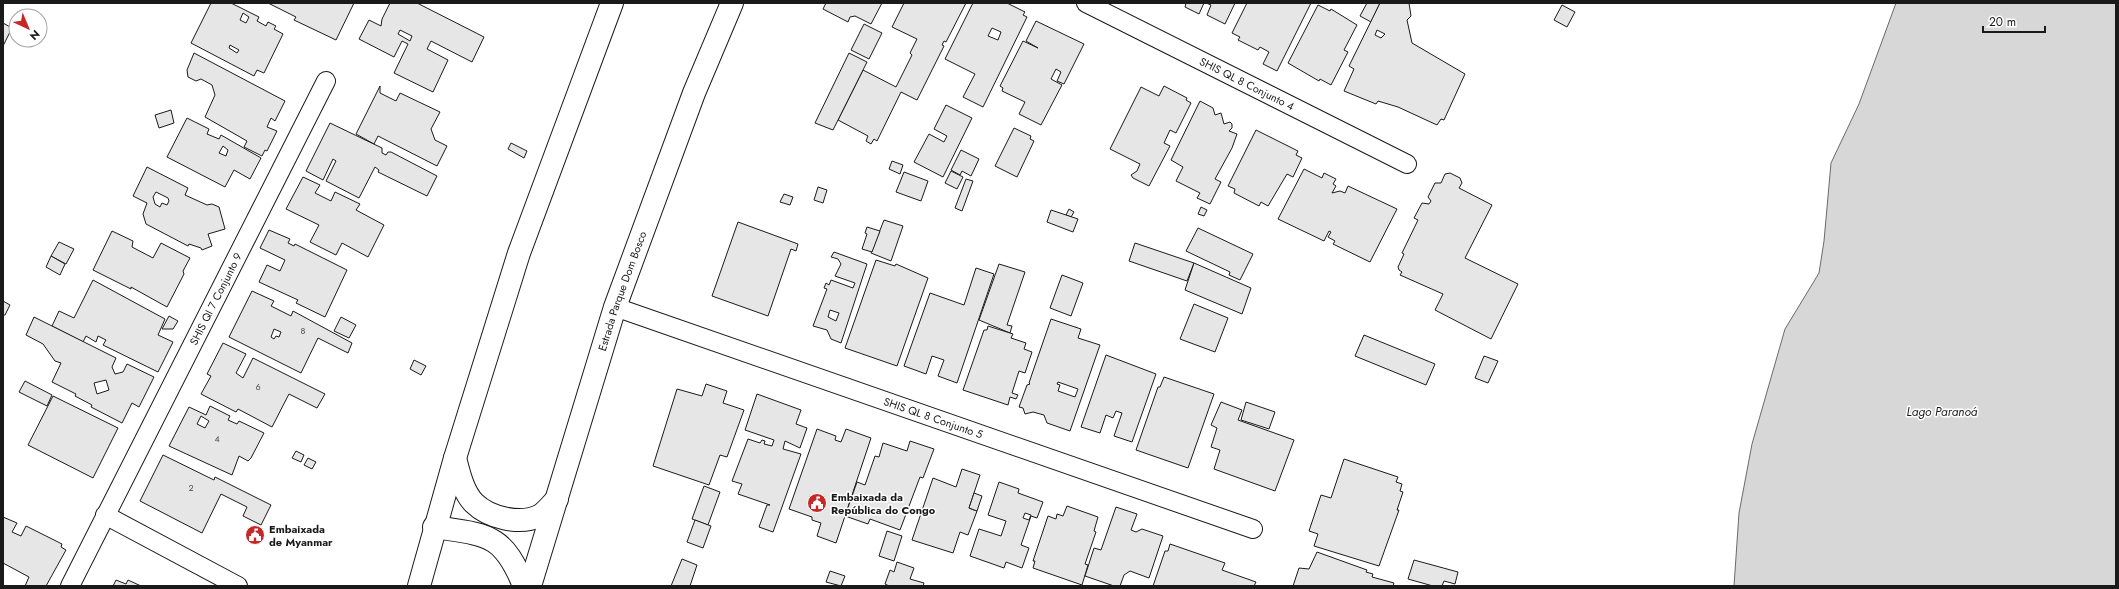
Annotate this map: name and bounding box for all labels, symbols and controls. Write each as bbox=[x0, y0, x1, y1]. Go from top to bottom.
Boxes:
north arrow bbox=[8, 8, 48, 48]
scale bar bbox=[1983, 8, 2045, 34]
text: 20 m bbox=[1989, 13, 2016, 31]
text: N bbox=[26, 26, 44, 44]
street label: SHIS QL 8 Conjunto 4 bbox=[1197, 53, 1298, 114]
street label: Estrada Parque Dom Bosco bbox=[594, 229, 650, 353]
street label: SHIS QI 7 Conjunto 9 bbox=[185, 250, 246, 348]
house number: 8 bbox=[301, 324, 306, 337]
house number: 6 bbox=[255, 380, 261, 393]
street label: SHIS QL 8 Conjunto 5 bbox=[881, 393, 985, 442]
water label: Lago Paranoá bbox=[1907, 403, 1978, 421]
house number: 4 bbox=[214, 432, 220, 445]
house number: 2 bbox=[188, 481, 194, 494]
place label: Embaixada da República do Congo bbox=[831, 489, 936, 518]
public building icon: Embaixada da República do Congo bbox=[806, 492, 828, 514]
place label: Embaixada de Myanmar bbox=[269, 521, 333, 550]
public building icon: Embaixada de Myanmar bbox=[244, 524, 266, 546]

